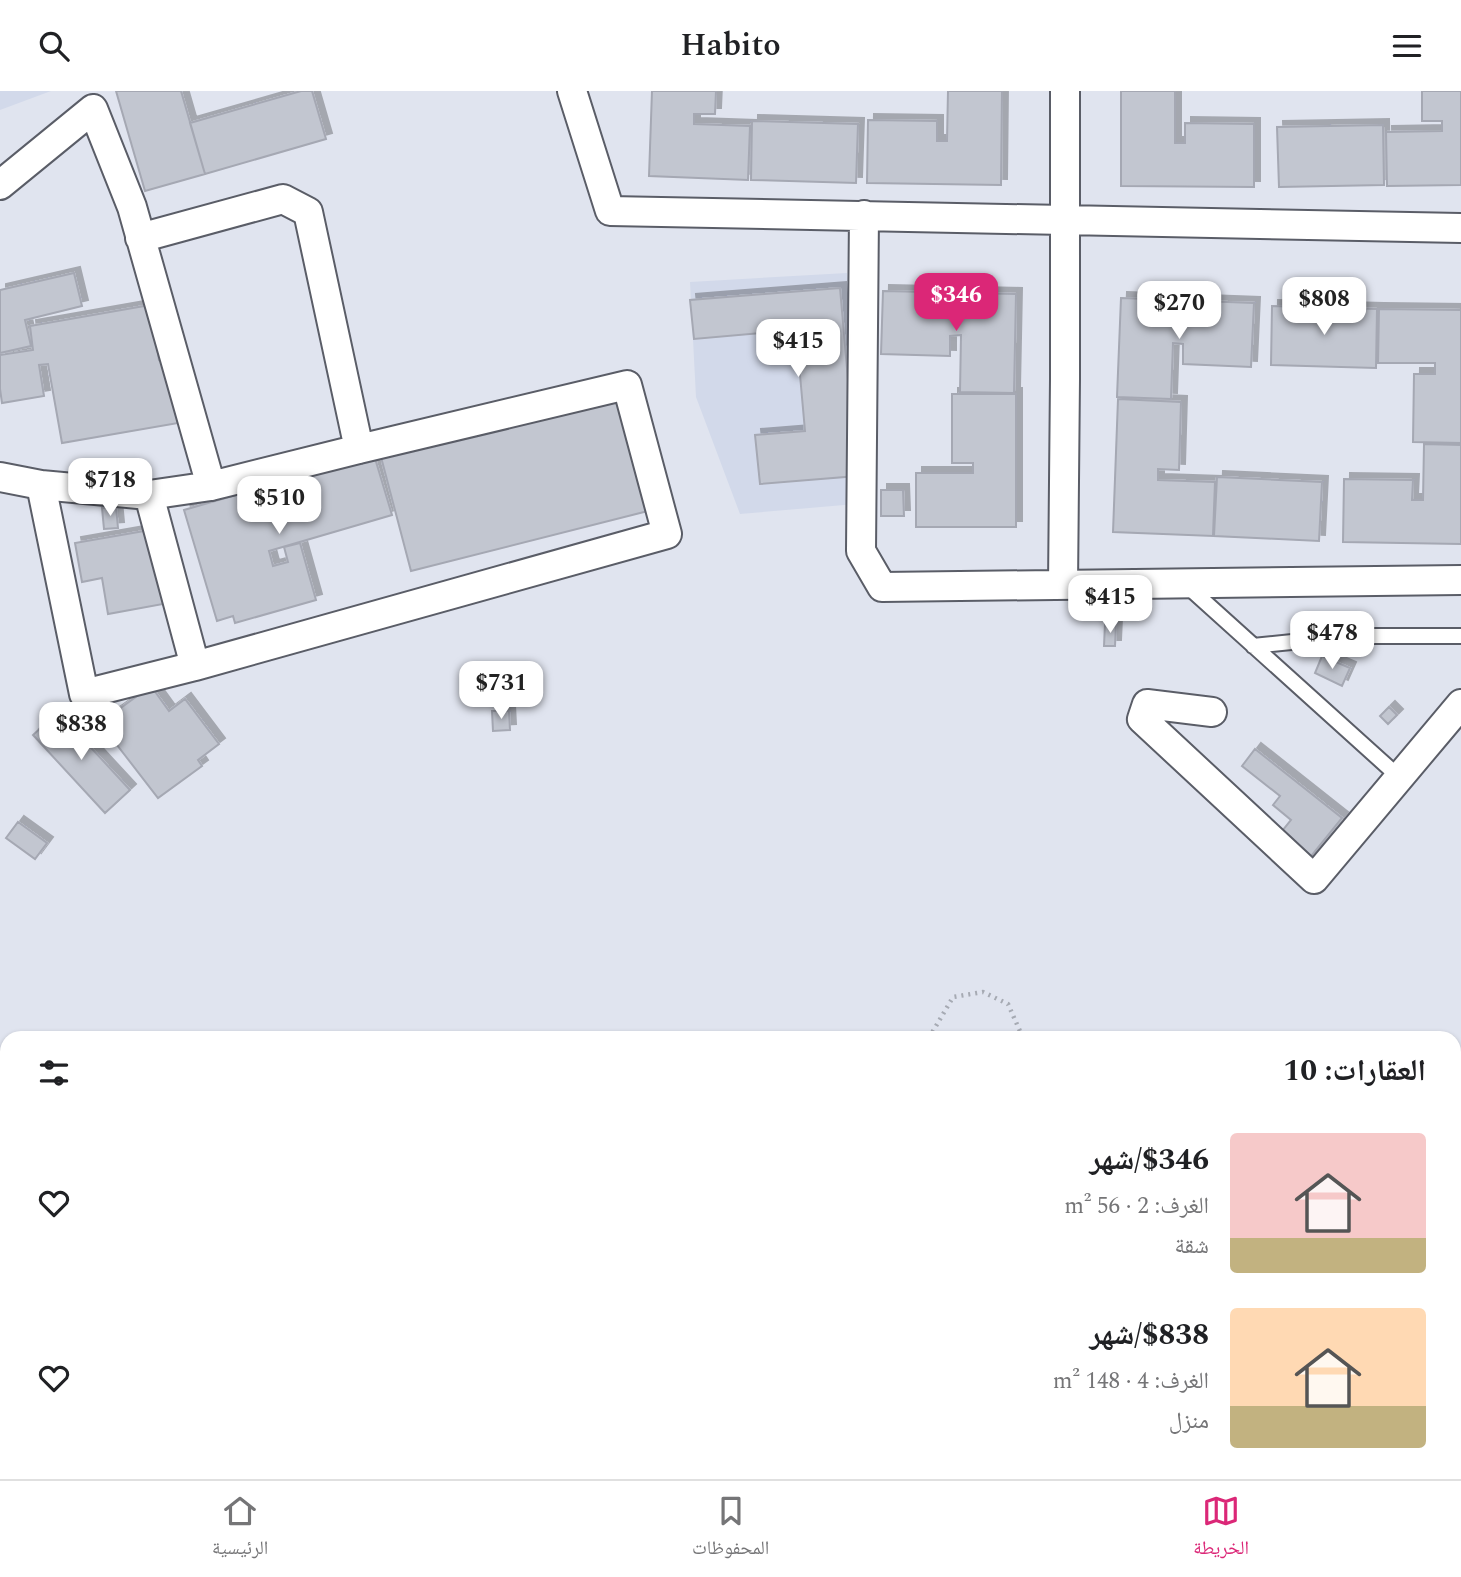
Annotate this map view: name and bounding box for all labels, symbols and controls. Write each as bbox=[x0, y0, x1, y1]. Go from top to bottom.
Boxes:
text: Habito bbox=[680, 21, 781, 70]
icon: search bbox=[35, 27, 73, 65]
icon: menu bbox=[1388, 27, 1426, 65]
pin: $346 bbox=[915, 273, 997, 333]
text: $346 bbox=[930, 278, 982, 313]
pin: $808 bbox=[1283, 278, 1365, 337]
pin: $270 bbox=[1138, 281, 1220, 341]
text: $808 bbox=[1298, 282, 1350, 317]
text: $270 bbox=[1153, 286, 1205, 321]
pin: $415 bbox=[757, 320, 839, 379]
text: $415 bbox=[772, 324, 824, 359]
pin: $718 bbox=[69, 459, 151, 518]
text: $718 bbox=[84, 463, 136, 498]
pin: $510 bbox=[238, 477, 320, 536]
text: $510 bbox=[253, 481, 305, 516]
pin: $415 bbox=[1069, 575, 1151, 635]
text: $415 bbox=[1084, 580, 1136, 615]
pin: $478 bbox=[1291, 611, 1373, 671]
text: $478 bbox=[1306, 616, 1358, 651]
pin: $731 bbox=[460, 661, 542, 721]
text: $731 bbox=[475, 666, 527, 701]
pin: $838 bbox=[40, 703, 122, 762]
text: $838 bbox=[55, 707, 107, 742]
text: العقارات: 10 bbox=[1283, 1048, 1426, 1094]
icon: filters bbox=[35, 1054, 73, 1092]
text: $346/شهر bbox=[1089, 1137, 1209, 1183]
icon: home bbox=[1286, 1161, 1370, 1245]
icon: heart bbox=[35, 1184, 73, 1222]
text: الغرف: 2 · 56 m² bbox=[1064, 1189, 1209, 1224]
text: شقة bbox=[1175, 1229, 1209, 1264]
text: $838/شهر bbox=[1089, 1312, 1209, 1358]
icon: home bbox=[1286, 1336, 1370, 1420]
icon: heart bbox=[35, 1359, 73, 1397]
text: الغرف: 4 · 148 m² bbox=[1053, 1364, 1209, 1399]
text: منزل bbox=[1169, 1404, 1209, 1439]
tab: الرئيسية bbox=[212, 1492, 268, 1566]
tab: المحفوظات bbox=[692, 1492, 769, 1566]
tab: الخريطة bbox=[1193, 1492, 1249, 1566]

